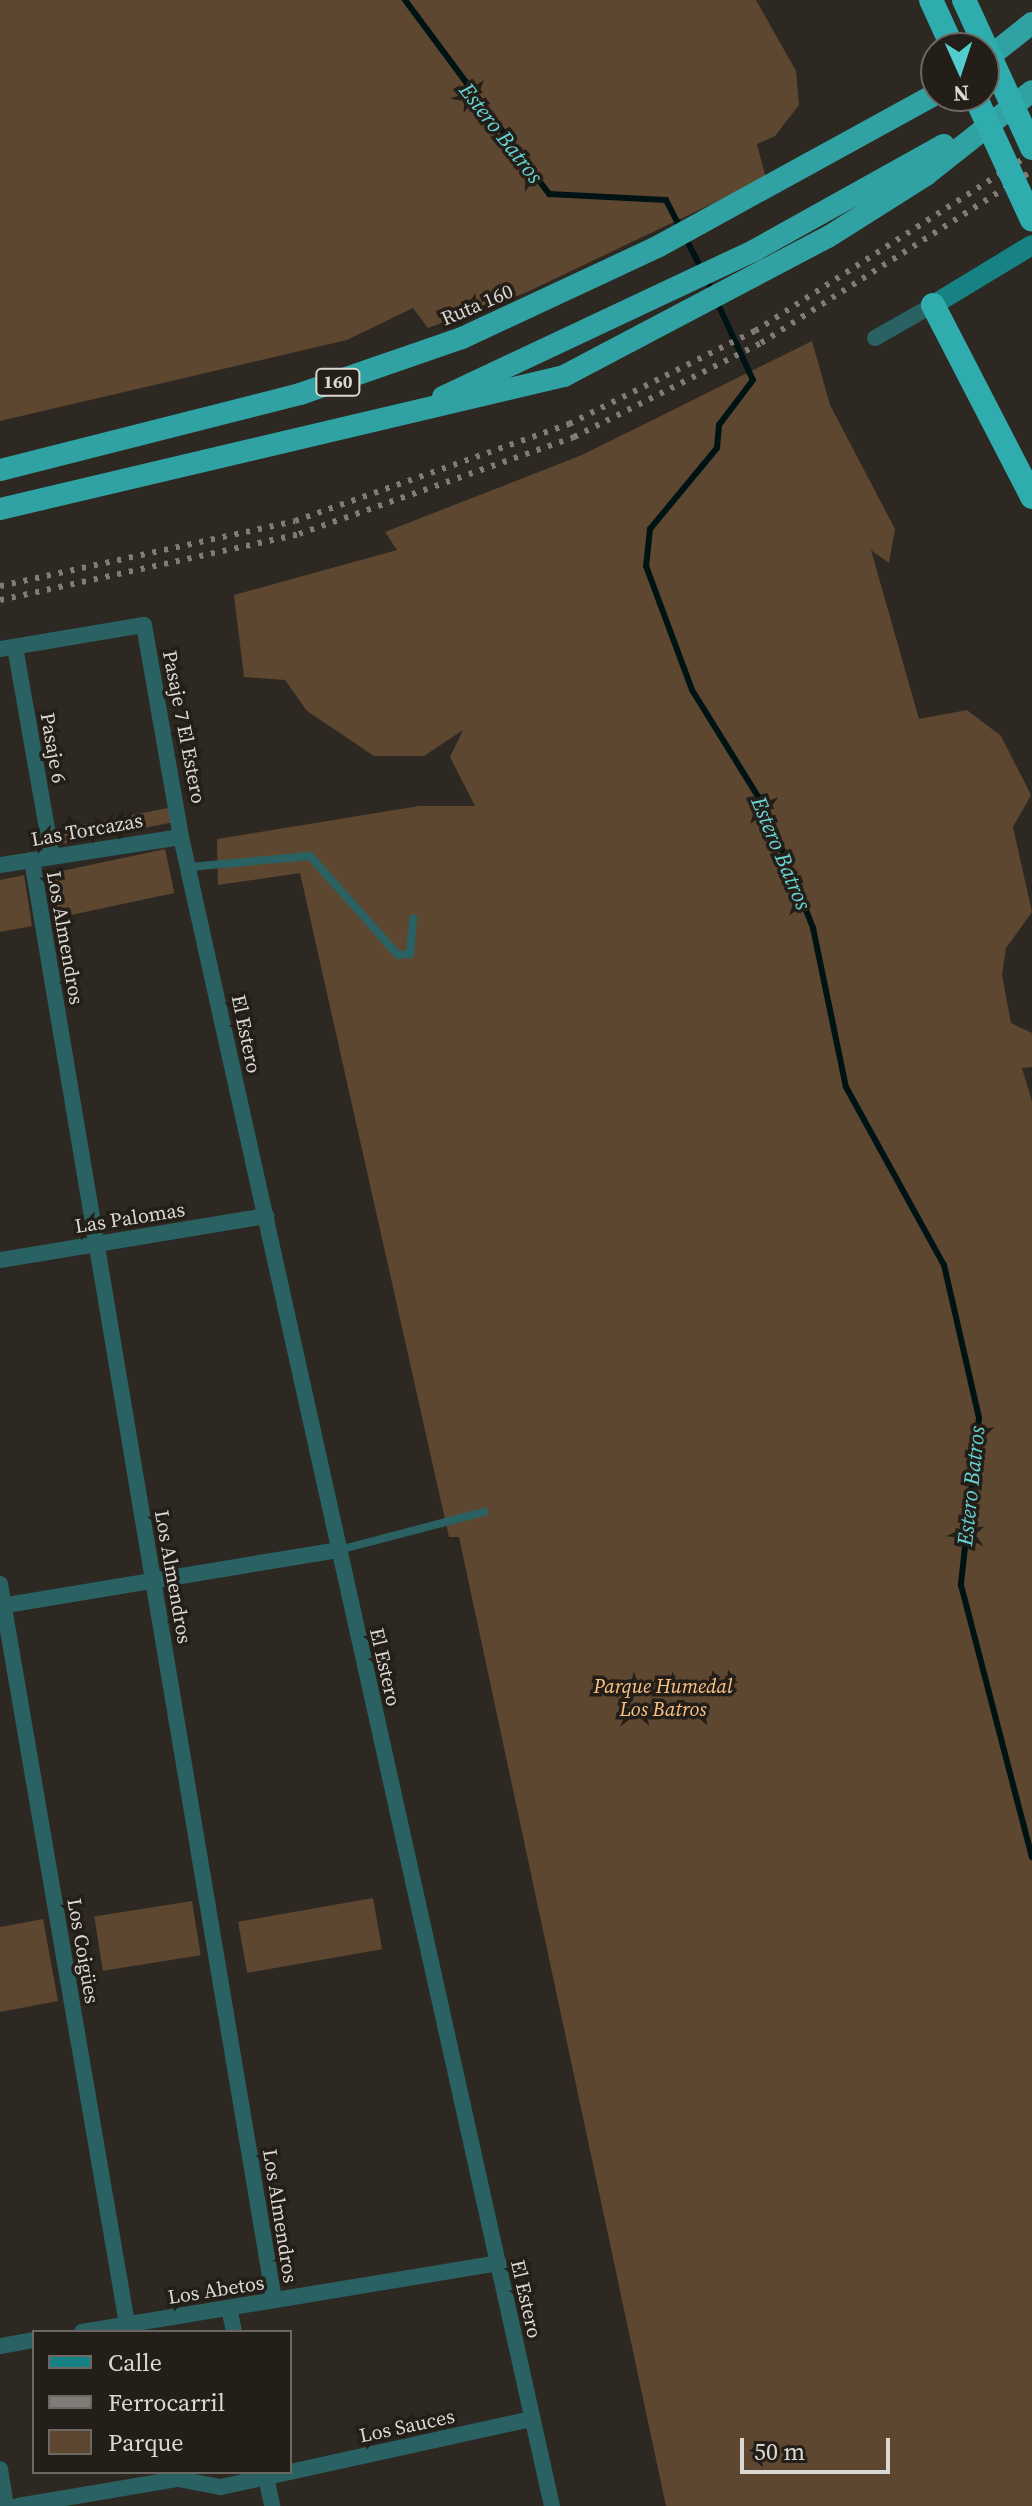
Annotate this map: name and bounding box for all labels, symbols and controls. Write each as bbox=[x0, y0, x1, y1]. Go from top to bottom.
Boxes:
north arrow bbox=[920, 32, 1000, 112]
water label: Estero Batros bbox=[454, 77, 548, 189]
text: N bbox=[952, 79, 970, 109]
street label: Ruta 160 bbox=[437, 279, 517, 331]
road number: 160 bbox=[314, 368, 362, 396]
street label: Pasaje 7 El Estero bbox=[157, 649, 211, 805]
street label: Pasaje 6 bbox=[35, 711, 71, 785]
water label: Estero Batros bbox=[745, 792, 817, 914]
street label: Las Torcazas bbox=[29, 808, 145, 852]
street label: Los Almendros bbox=[41, 869, 89, 1007]
street label: El Estero bbox=[226, 993, 266, 1075]
street label: Las Palomas bbox=[73, 1197, 187, 1239]
water label: Estero Batros bbox=[952, 1425, 990, 1547]
street label: Los Almendros bbox=[149, 1508, 197, 1646]
street label: El Estero bbox=[364, 1626, 406, 1708]
park label: Parque Humedal Los Batros bbox=[593, 1674, 733, 1721]
street label: Los Coigües bbox=[62, 1896, 104, 2006]
street label: Los Almendros bbox=[258, 2147, 302, 2285]
street label: El Estero bbox=[505, 2258, 547, 2340]
street label: Los Abetos bbox=[166, 2271, 266, 2309]
legend bbox=[32, 2330, 292, 2474]
text: Calle bbox=[108, 2346, 162, 2379]
text: Ferrocarril bbox=[108, 2386, 225, 2419]
street label: Los Sauces bbox=[357, 2404, 457, 2448]
scale bar bbox=[744, 2422, 894, 2472]
text: Parque bbox=[108, 2426, 184, 2459]
text: 50 m bbox=[754, 2435, 805, 2468]

